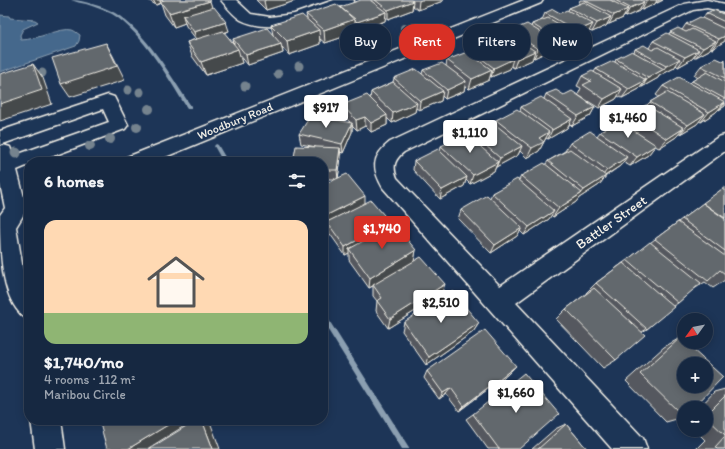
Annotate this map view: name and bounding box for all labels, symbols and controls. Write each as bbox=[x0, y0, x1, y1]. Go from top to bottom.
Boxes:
chip: Buy bbox=[340, 24, 391, 60]
chip: Rent bbox=[399, 24, 455, 60]
chip: Filters bbox=[463, 24, 530, 60]
chip: New bbox=[538, 24, 592, 60]
pin: $917 bbox=[302, 95, 350, 129]
street label: Woodbury Road bbox=[195, 99, 275, 143]
text: $917 bbox=[313, 100, 339, 115]
pin: $1,460 bbox=[595, 105, 661, 139]
text: $1,460 bbox=[609, 110, 647, 125]
pin: $1,110 bbox=[437, 120, 503, 154]
text: $1,110 bbox=[452, 125, 488, 140]
icon: filters bbox=[286, 170, 308, 192]
text: 6 homes bbox=[44, 171, 104, 191]
street label: Battler Street bbox=[573, 192, 650, 253]
pin: $1,740 bbox=[349, 216, 415, 250]
text: $1,740 bbox=[363, 221, 401, 236]
icon: home bbox=[140, 246, 212, 318]
pin: $2,510 bbox=[408, 290, 474, 324]
text: $2,510 bbox=[422, 295, 460, 310]
north arrow bbox=[677, 313, 713, 349]
map controls bbox=[677, 313, 713, 437]
text: $1,740/mo bbox=[44, 352, 124, 372]
button: + bbox=[677, 357, 713, 393]
text: 4 rooms · 112 m² bbox=[44, 372, 135, 387]
pin: $1,660 bbox=[483, 380, 549, 414]
text: $1,660 bbox=[497, 385, 535, 400]
text: Maribou Circle bbox=[44, 387, 126, 402]
button: − bbox=[677, 401, 713, 437]

